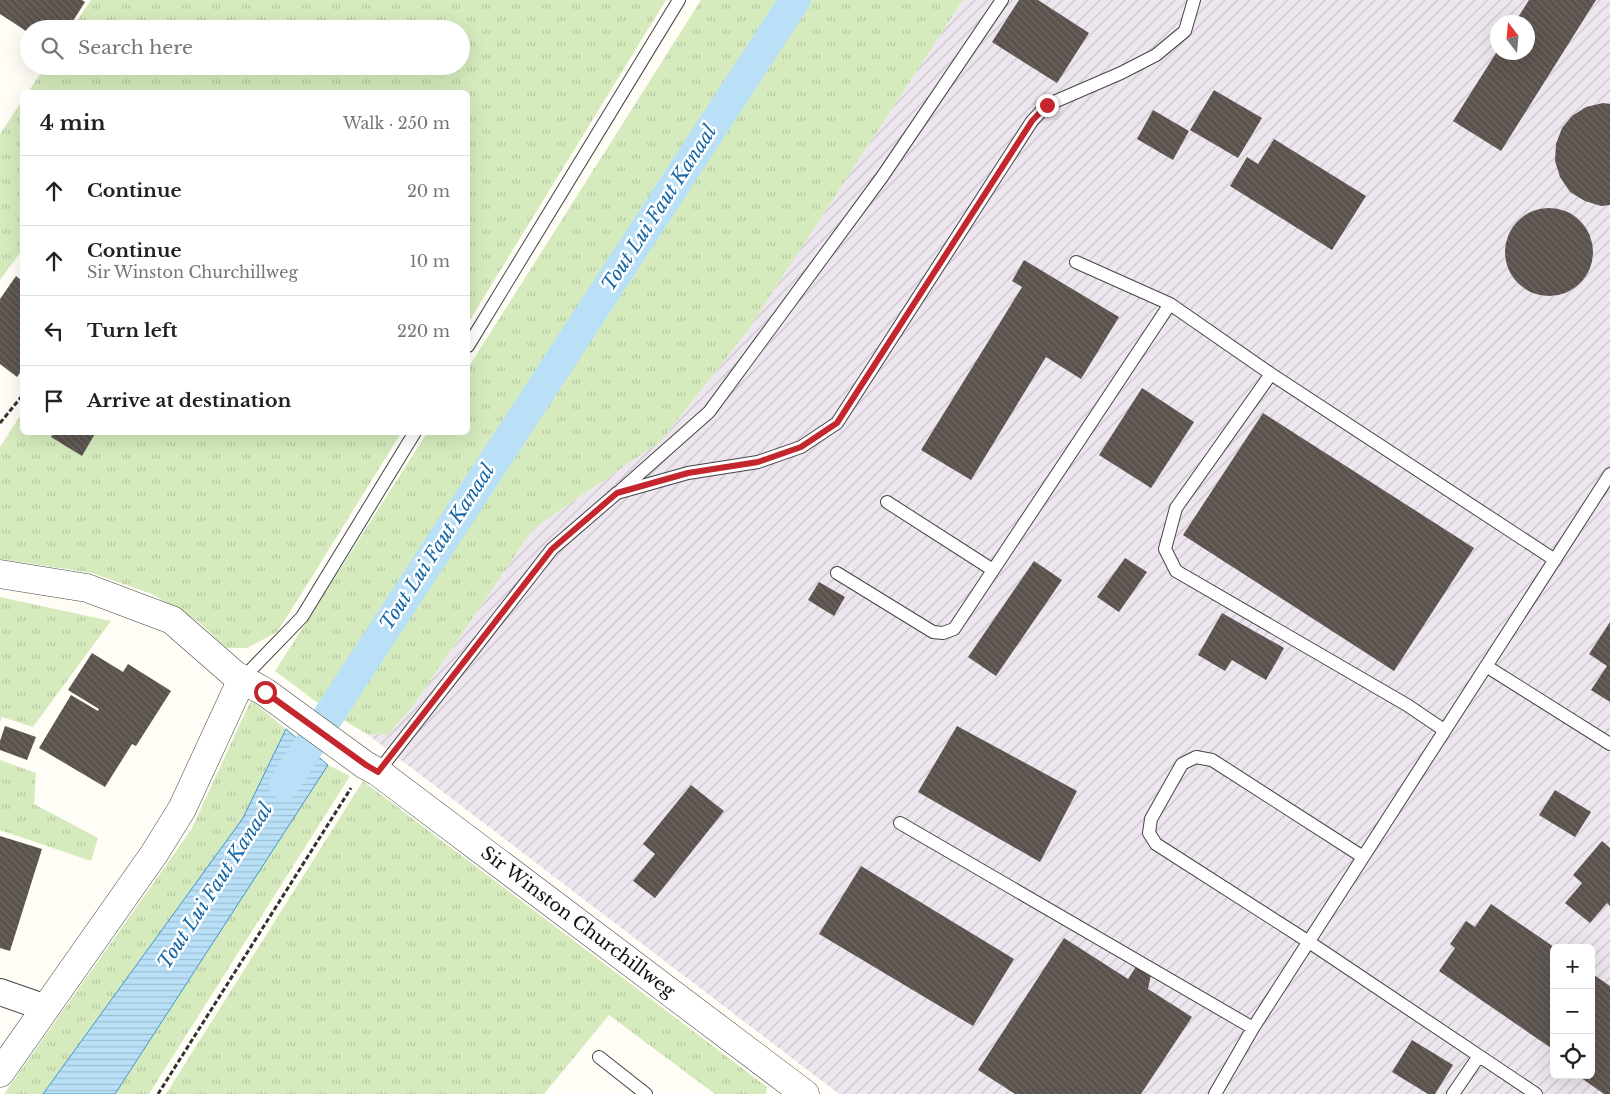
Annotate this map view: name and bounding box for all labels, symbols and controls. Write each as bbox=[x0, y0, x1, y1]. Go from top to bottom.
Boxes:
north arrow bbox=[1490, 15, 1535, 60]
search box bbox=[20, 20, 470, 75]
icon: search bbox=[38, 34, 66, 62]
text: Search here bbox=[78, 36, 193, 59]
route end bbox=[1036, 94, 1059, 117]
text: 4 min bbox=[40, 110, 106, 136]
text: Walk · 250 m bbox=[343, 113, 450, 133]
water label: Tout Lui Faut Kanaal bbox=[597, 121, 721, 295]
icon: ahead bbox=[40, 177, 68, 205]
text: Continue bbox=[87, 179, 182, 202]
text: 20 m bbox=[407, 181, 450, 201]
text: Continue bbox=[87, 239, 182, 262]
icon: ahead bbox=[40, 247, 68, 275]
text: 10 m bbox=[410, 251, 450, 271]
text: Sir Winston Churchillweg bbox=[87, 262, 298, 282]
icon: left bbox=[40, 317, 68, 345]
text: Turn left bbox=[87, 319, 178, 342]
text: 220 m bbox=[397, 321, 450, 341]
icon: arrive bbox=[40, 387, 68, 415]
text: Arrive at destination bbox=[87, 389, 291, 412]
water label: Tout Lui Faut Kanaal bbox=[375, 460, 499, 634]
route start bbox=[254, 681, 277, 704]
water label: Tout Lui Faut Kanaal bbox=[153, 799, 277, 973]
street label: Sir Winston Churchillweg bbox=[477, 842, 680, 1002]
map controls bbox=[1550, 944, 1595, 1079]
button: + bbox=[1550, 944, 1595, 989]
button: − bbox=[1550, 989, 1595, 1034]
button: locate bbox=[1550, 1034, 1595, 1079]

